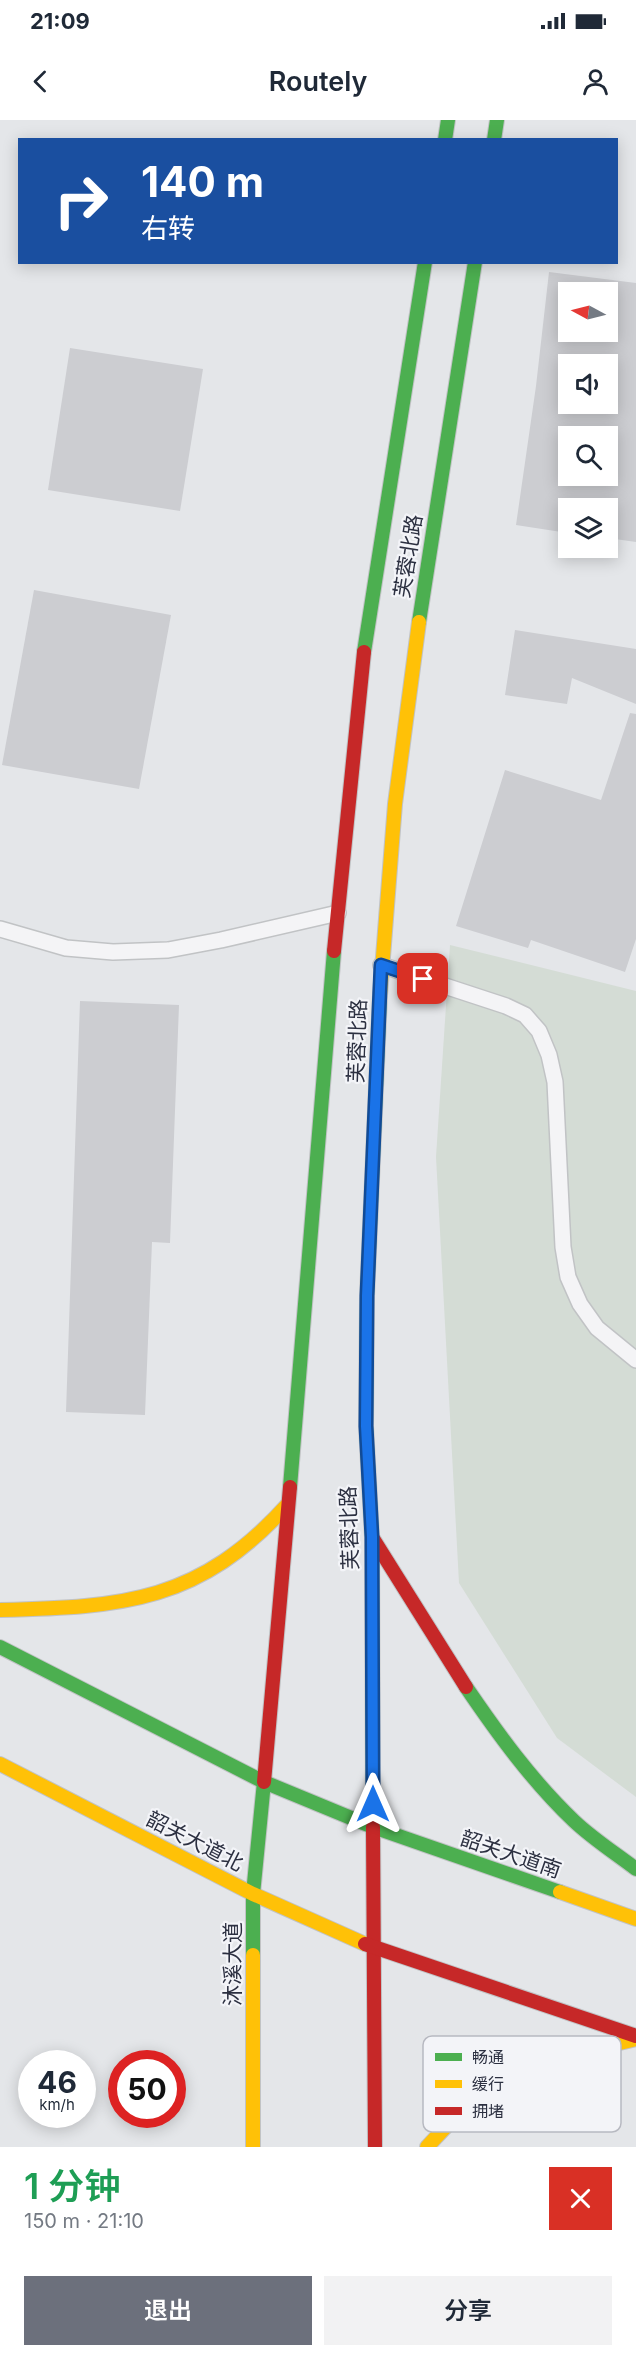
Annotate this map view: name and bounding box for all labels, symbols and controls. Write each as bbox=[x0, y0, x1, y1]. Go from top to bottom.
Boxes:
text: 21:09 bbox=[30, 8, 90, 34]
icon: back bbox=[24, 65, 57, 98]
text: Routely bbox=[269, 65, 367, 98]
icon: person bbox=[579, 65, 612, 98]
text: 140 m bbox=[141, 156, 264, 207]
icon: right bbox=[42, 162, 120, 240]
text: 右转 bbox=[141, 212, 195, 245]
north arrow bbox=[558, 282, 618, 342]
map controls bbox=[558, 282, 618, 558]
button: sound bbox=[558, 354, 618, 414]
button: search bbox=[558, 426, 618, 486]
button: layers bbox=[558, 498, 618, 558]
street label: 芙蓉北路 bbox=[389, 513, 427, 599]
pin bbox=[397, 953, 448, 1004]
icon: arrive bbox=[406, 962, 439, 995]
street label: 芙蓉北路 bbox=[343, 999, 371, 1083]
street label: 芙蓉北路 bbox=[335, 1486, 363, 1570]
position arrow bbox=[341, 1772, 405, 1836]
street label: 韶关大道北 bbox=[143, 1806, 247, 1876]
street label: 韶关大道南 bbox=[457, 1825, 565, 1883]
street label: 沐溪大道 bbox=[220, 1922, 245, 2006]
legend bbox=[423, 2036, 621, 2132]
text: 畅通 bbox=[472, 2047, 504, 2067]
speed limit sign: 50 bbox=[108, 2050, 186, 2128]
text: 46 bbox=[37, 2064, 77, 2100]
text: 缓行 bbox=[472, 2074, 504, 2094]
text: km/h bbox=[39, 2095, 75, 2114]
text: 拥堵 bbox=[472, 2101, 504, 2121]
text: 1 分钟 bbox=[24, 2164, 120, 2208]
button: close bbox=[549, 2167, 612, 2230]
text: 150 m · 21:10 bbox=[24, 2209, 144, 2233]
button: 退出 bbox=[24, 2276, 312, 2345]
button: 分享 bbox=[324, 2276, 612, 2345]

